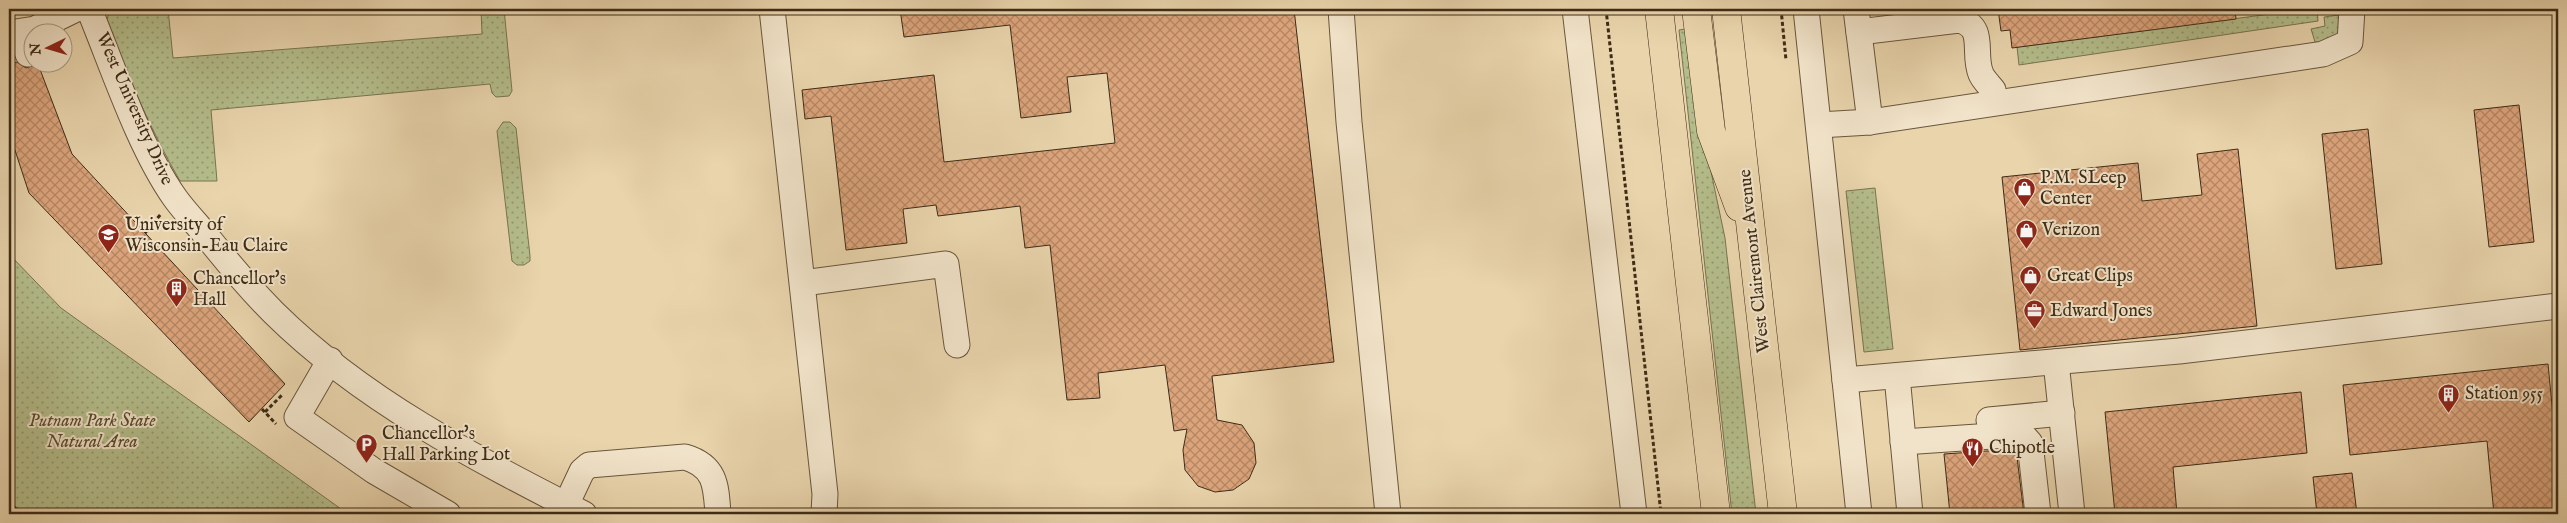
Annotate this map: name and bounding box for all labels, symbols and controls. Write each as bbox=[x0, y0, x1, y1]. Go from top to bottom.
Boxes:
north arrow bbox=[22, 22, 72, 72]
street label: West University Drive bbox=[90, 29, 178, 189]
text: N bbox=[27, 42, 46, 57]
place label: P.M. SLeep Center bbox=[2040, 167, 2127, 211]
street label: West Clairemont Avenue bbox=[1734, 168, 1776, 354]
shop icon: P.M. SLeep Center bbox=[2012, 176, 2036, 207]
place label: University of Wisconsin-Eau Claire bbox=[125, 214, 288, 258]
shop icon: Verizon bbox=[2014, 218, 2038, 249]
place label: Verizon bbox=[2041, 219, 2101, 242]
school or university icon: University of Wisconsin-Eau Claire bbox=[97, 223, 121, 254]
shop icon: Great Clips bbox=[2019, 264, 2043, 295]
place label: Great Clips bbox=[2047, 265, 2133, 288]
place label: Chancellor's Hall bbox=[193, 268, 286, 312]
building icon: Chancellor's Hall bbox=[165, 277, 189, 308]
office icon: Edward Jones bbox=[2022, 299, 2046, 330]
place label: Edward Jones bbox=[2050, 300, 2152, 323]
building icon: Station 955 bbox=[2437, 382, 2461, 413]
place label: Station 955 bbox=[2465, 383, 2544, 406]
park label: Putnam Park State Natural Area bbox=[29, 410, 155, 454]
place label: Chancellor's Hall Parking Lot bbox=[382, 423, 510, 467]
parking icon: Chancellor's Hall Parking Lot bbox=[354, 432, 378, 463]
restaurant icon: Chipotle bbox=[1961, 436, 1985, 467]
place label: Chipotle bbox=[1989, 437, 2055, 460]

